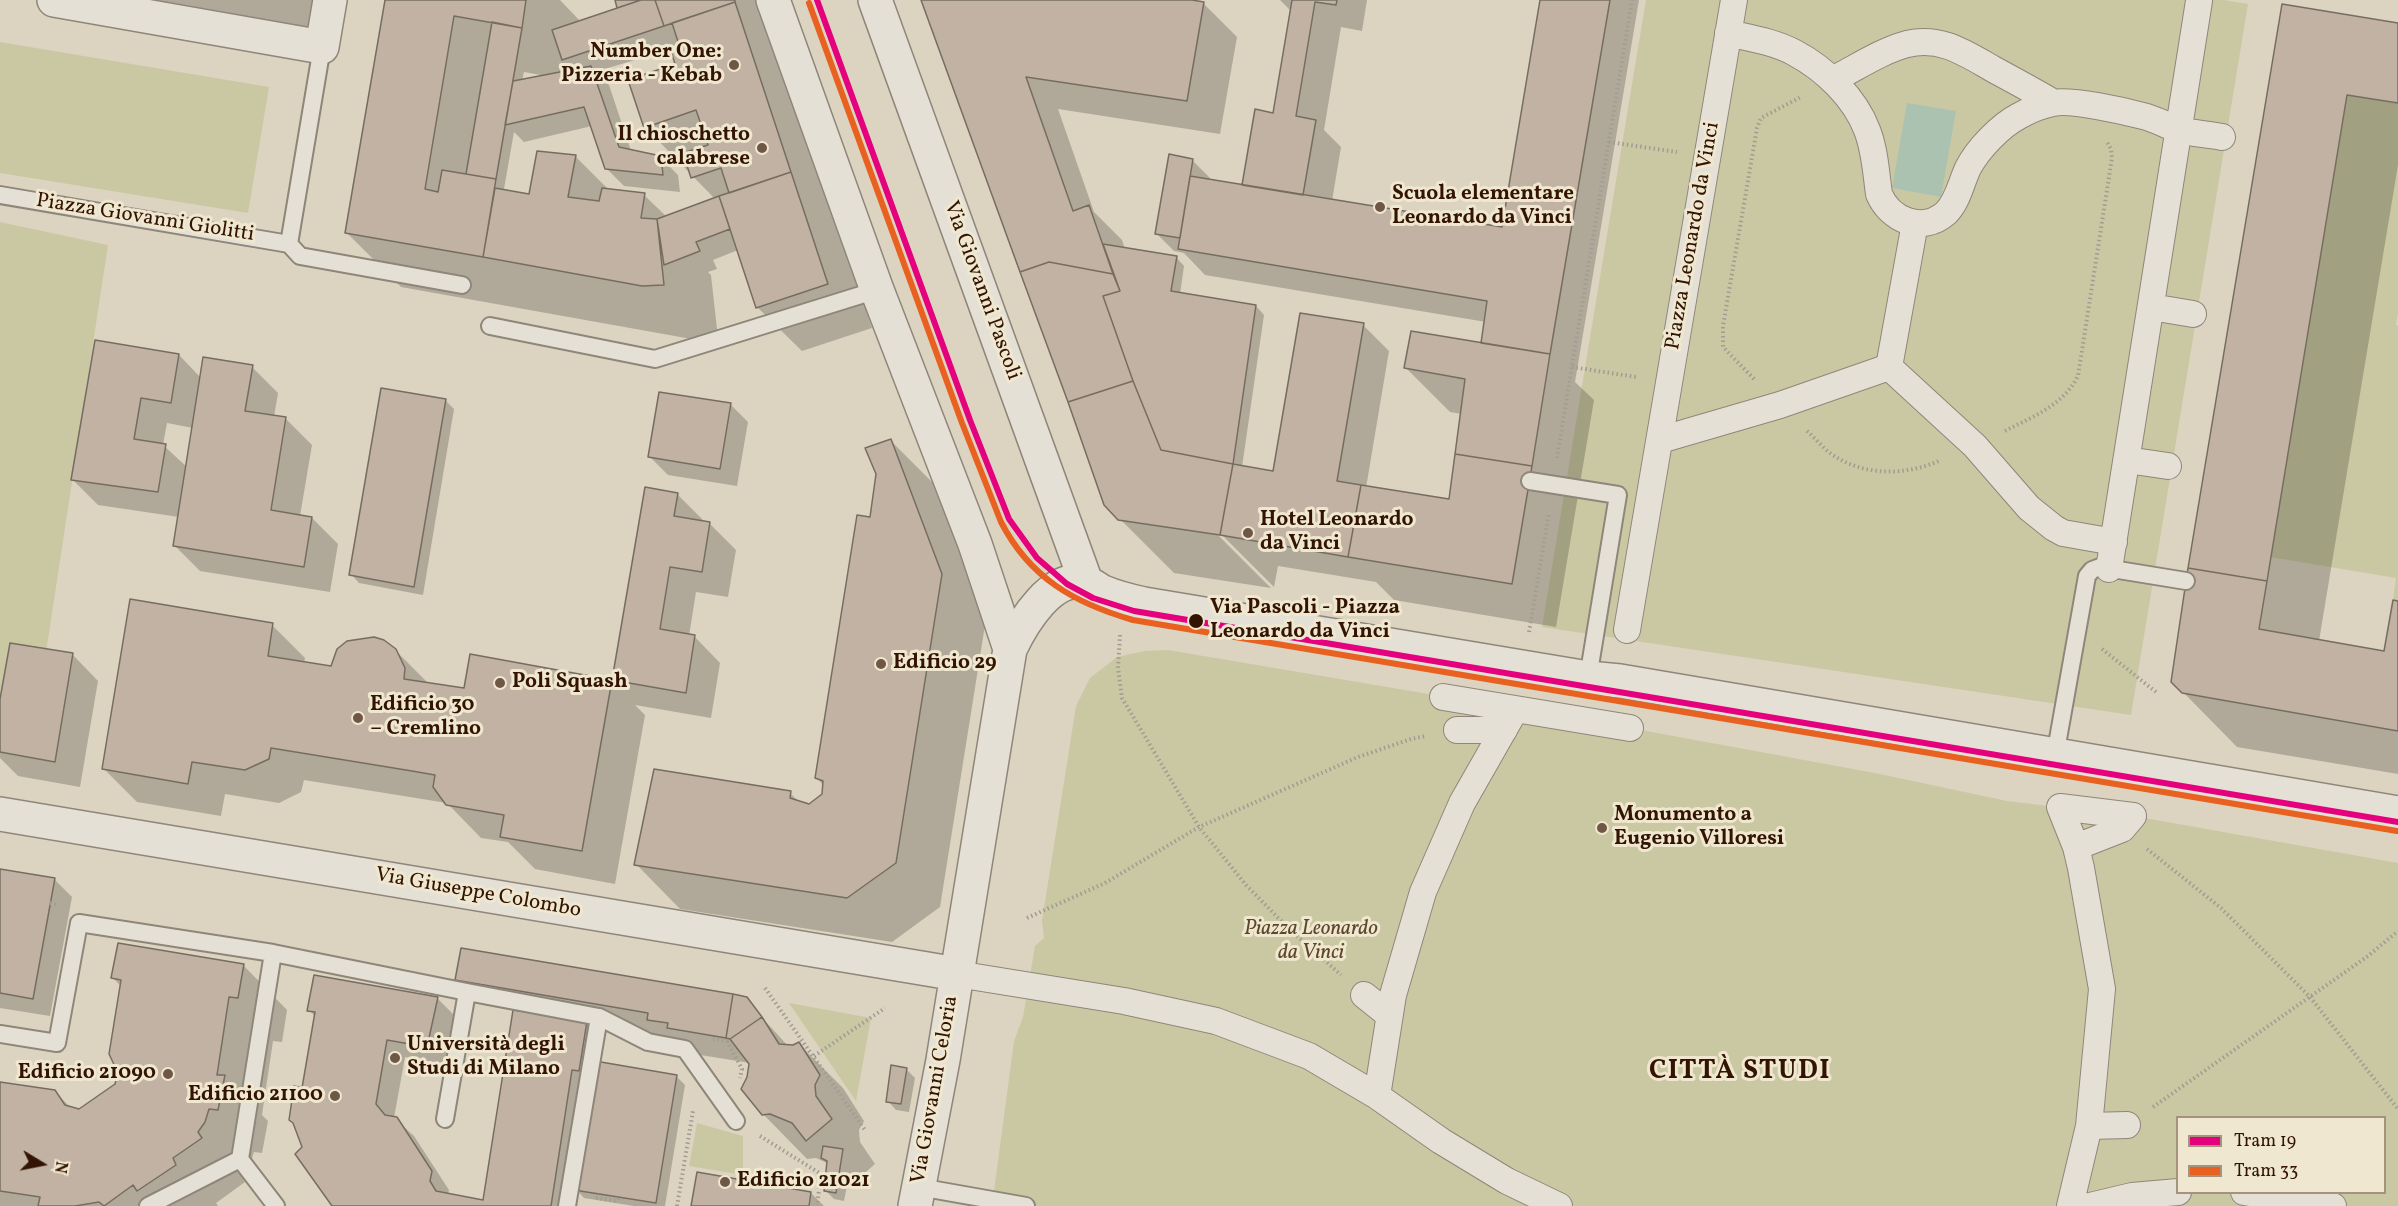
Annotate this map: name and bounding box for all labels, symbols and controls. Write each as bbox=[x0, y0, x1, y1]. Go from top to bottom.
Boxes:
place label: Number One: Pizzeria - Kebab bbox=[561, 40, 722, 90]
marker: Number One: Pizzeria - Kebab bbox=[727, 58, 741, 72]
street label: Piazza Leonardo da Vinci bbox=[1662, 120, 1726, 352]
place label: Il chioschetto calabrese bbox=[617, 123, 750, 173]
marker: Il chioschetto calabrese bbox=[755, 141, 769, 155]
place label: Scuola elementare Leonardo da Vinci bbox=[1392, 182, 1574, 232]
street label: Piazza Giovanni Giolitti bbox=[34, 189, 256, 249]
street label: Via Giovanni Pascoli bbox=[937, 198, 1025, 384]
marker: Scuola elementare Leonardo da Vinci bbox=[1373, 200, 1387, 214]
place label: Hotel Leonardo da Vinci bbox=[1260, 508, 1414, 558]
marker: Hotel Leonardo da Vinci bbox=[1241, 526, 1255, 540]
place label: Via Pascoli - Piazza Leonardo da Vinci bbox=[1210, 596, 1400, 646]
marker: Via Pascoli - Piazza Leonardo da Vinci bbox=[1187, 612, 1205, 630]
place label: Edificio 29 bbox=[893, 651, 997, 677]
marker: Edificio 29 bbox=[874, 657, 888, 671]
place label: Poli Squash bbox=[512, 670, 628, 696]
marker: Poli Squash bbox=[493, 676, 507, 690]
place label: Edificio 30 – Cremlino bbox=[370, 693, 481, 743]
marker: Edificio 30 – Cremlino bbox=[351, 711, 365, 725]
place label: Monumento a Eugenio Villoresi bbox=[1614, 803, 1784, 853]
marker: Monumento a Eugenio Villoresi bbox=[1595, 821, 1609, 835]
street label: Via Giuseppe Colombo bbox=[373, 863, 583, 925]
park label: Piazza Leonardo da Vinci bbox=[1244, 917, 1378, 967]
street label: Via Giovanni Celoria bbox=[907, 994, 965, 1186]
place label: Università degli Studi di Milano bbox=[407, 1033, 565, 1083]
marker: Università degli Studi di Milano bbox=[388, 1051, 402, 1065]
district label: CITTÀ STUDI bbox=[1649, 1057, 1831, 1089]
place label: Edificio 21090 bbox=[18, 1061, 156, 1087]
marker: Edificio 21090 bbox=[161, 1067, 175, 1081]
place label: Edificio 21100 bbox=[188, 1083, 323, 1109]
marker: Edificio 21100 bbox=[328, 1089, 342, 1103]
legend bbox=[2176, 1116, 2386, 1194]
text: Tram 19 bbox=[2234, 1129, 2296, 1154]
north arrow bbox=[12, 1134, 72, 1194]
text: N bbox=[48, 1159, 72, 1175]
text: Tram 33 bbox=[2234, 1159, 2298, 1184]
place label: Edificio 21021 bbox=[737, 1169, 870, 1195]
marker: Edificio 21021 bbox=[718, 1175, 732, 1189]

